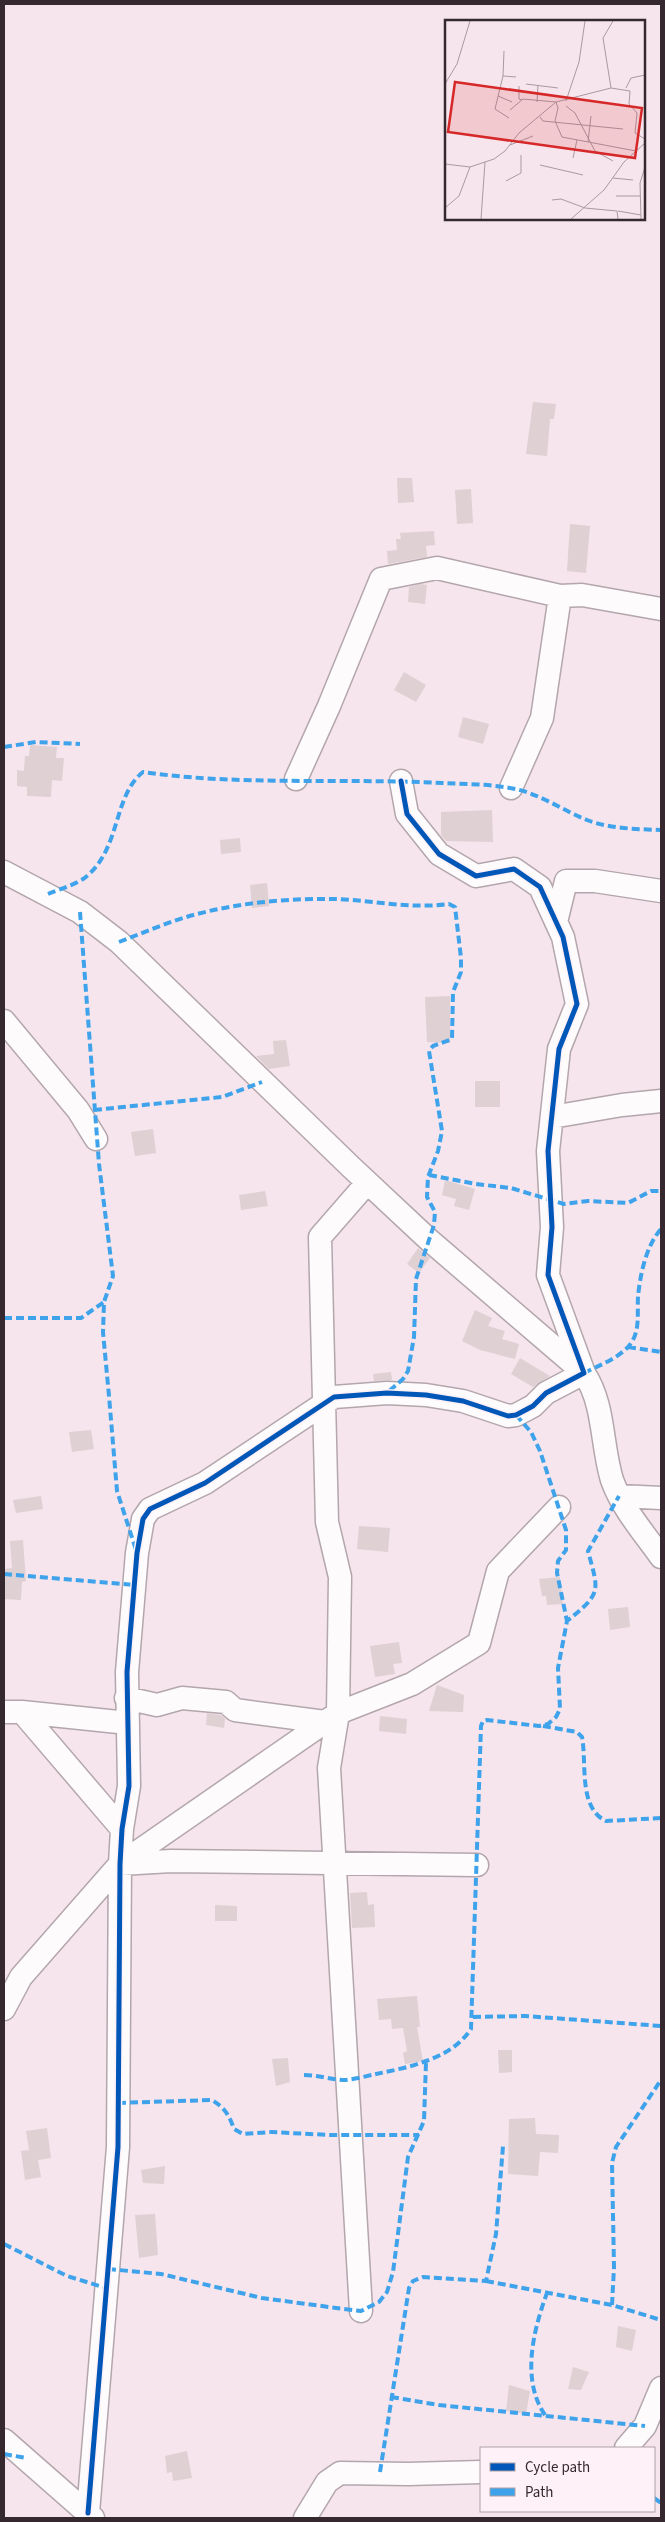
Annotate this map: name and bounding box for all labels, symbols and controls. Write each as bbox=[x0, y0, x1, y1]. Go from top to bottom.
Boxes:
inset map bbox=[445, 20, 645, 220]
legend bbox=[480, 2447, 655, 2512]
text: Cycle path bbox=[525, 2457, 590, 2478]
text: Path bbox=[525, 2482, 553, 2503]

